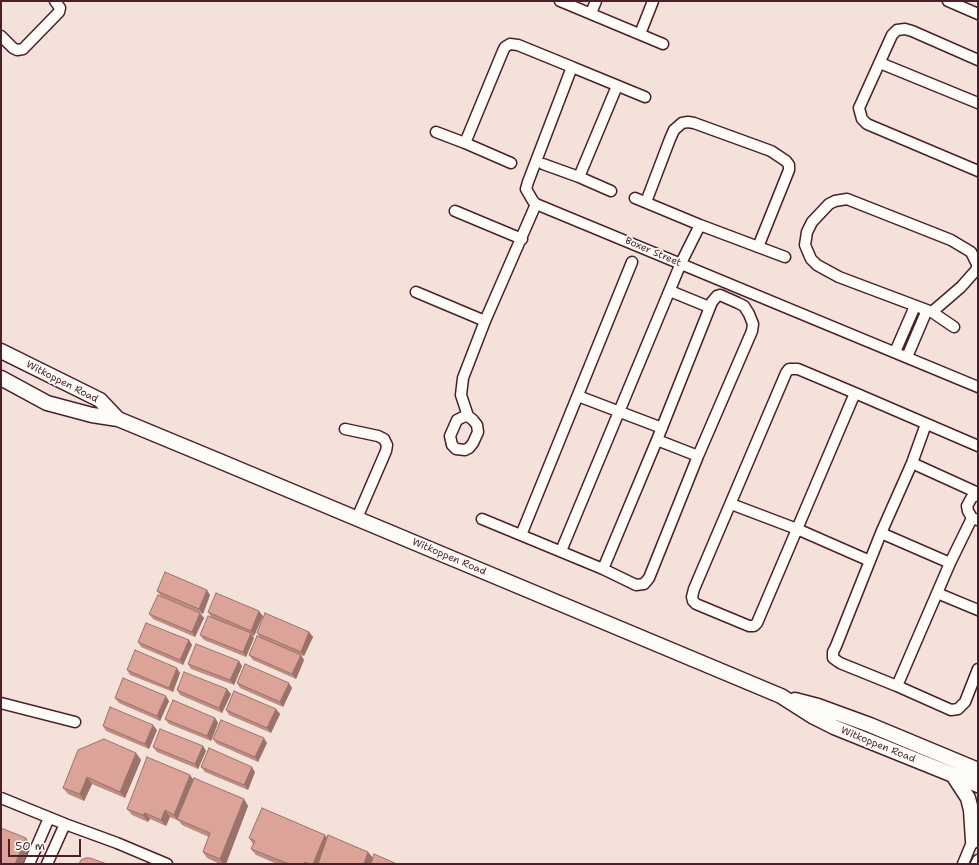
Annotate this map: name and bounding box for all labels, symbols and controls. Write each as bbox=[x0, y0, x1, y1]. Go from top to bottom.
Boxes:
street label: Boxer Street bbox=[623, 235, 683, 269]
street label: Witkoppen Road bbox=[24, 359, 100, 405]
street label: Witkoppen Road bbox=[410, 536, 488, 578]
street label: Witkoppen Road bbox=[839, 725, 917, 765]
scale bar bbox=[10, 831, 83, 857]
text: 50 m bbox=[15, 838, 45, 854]

